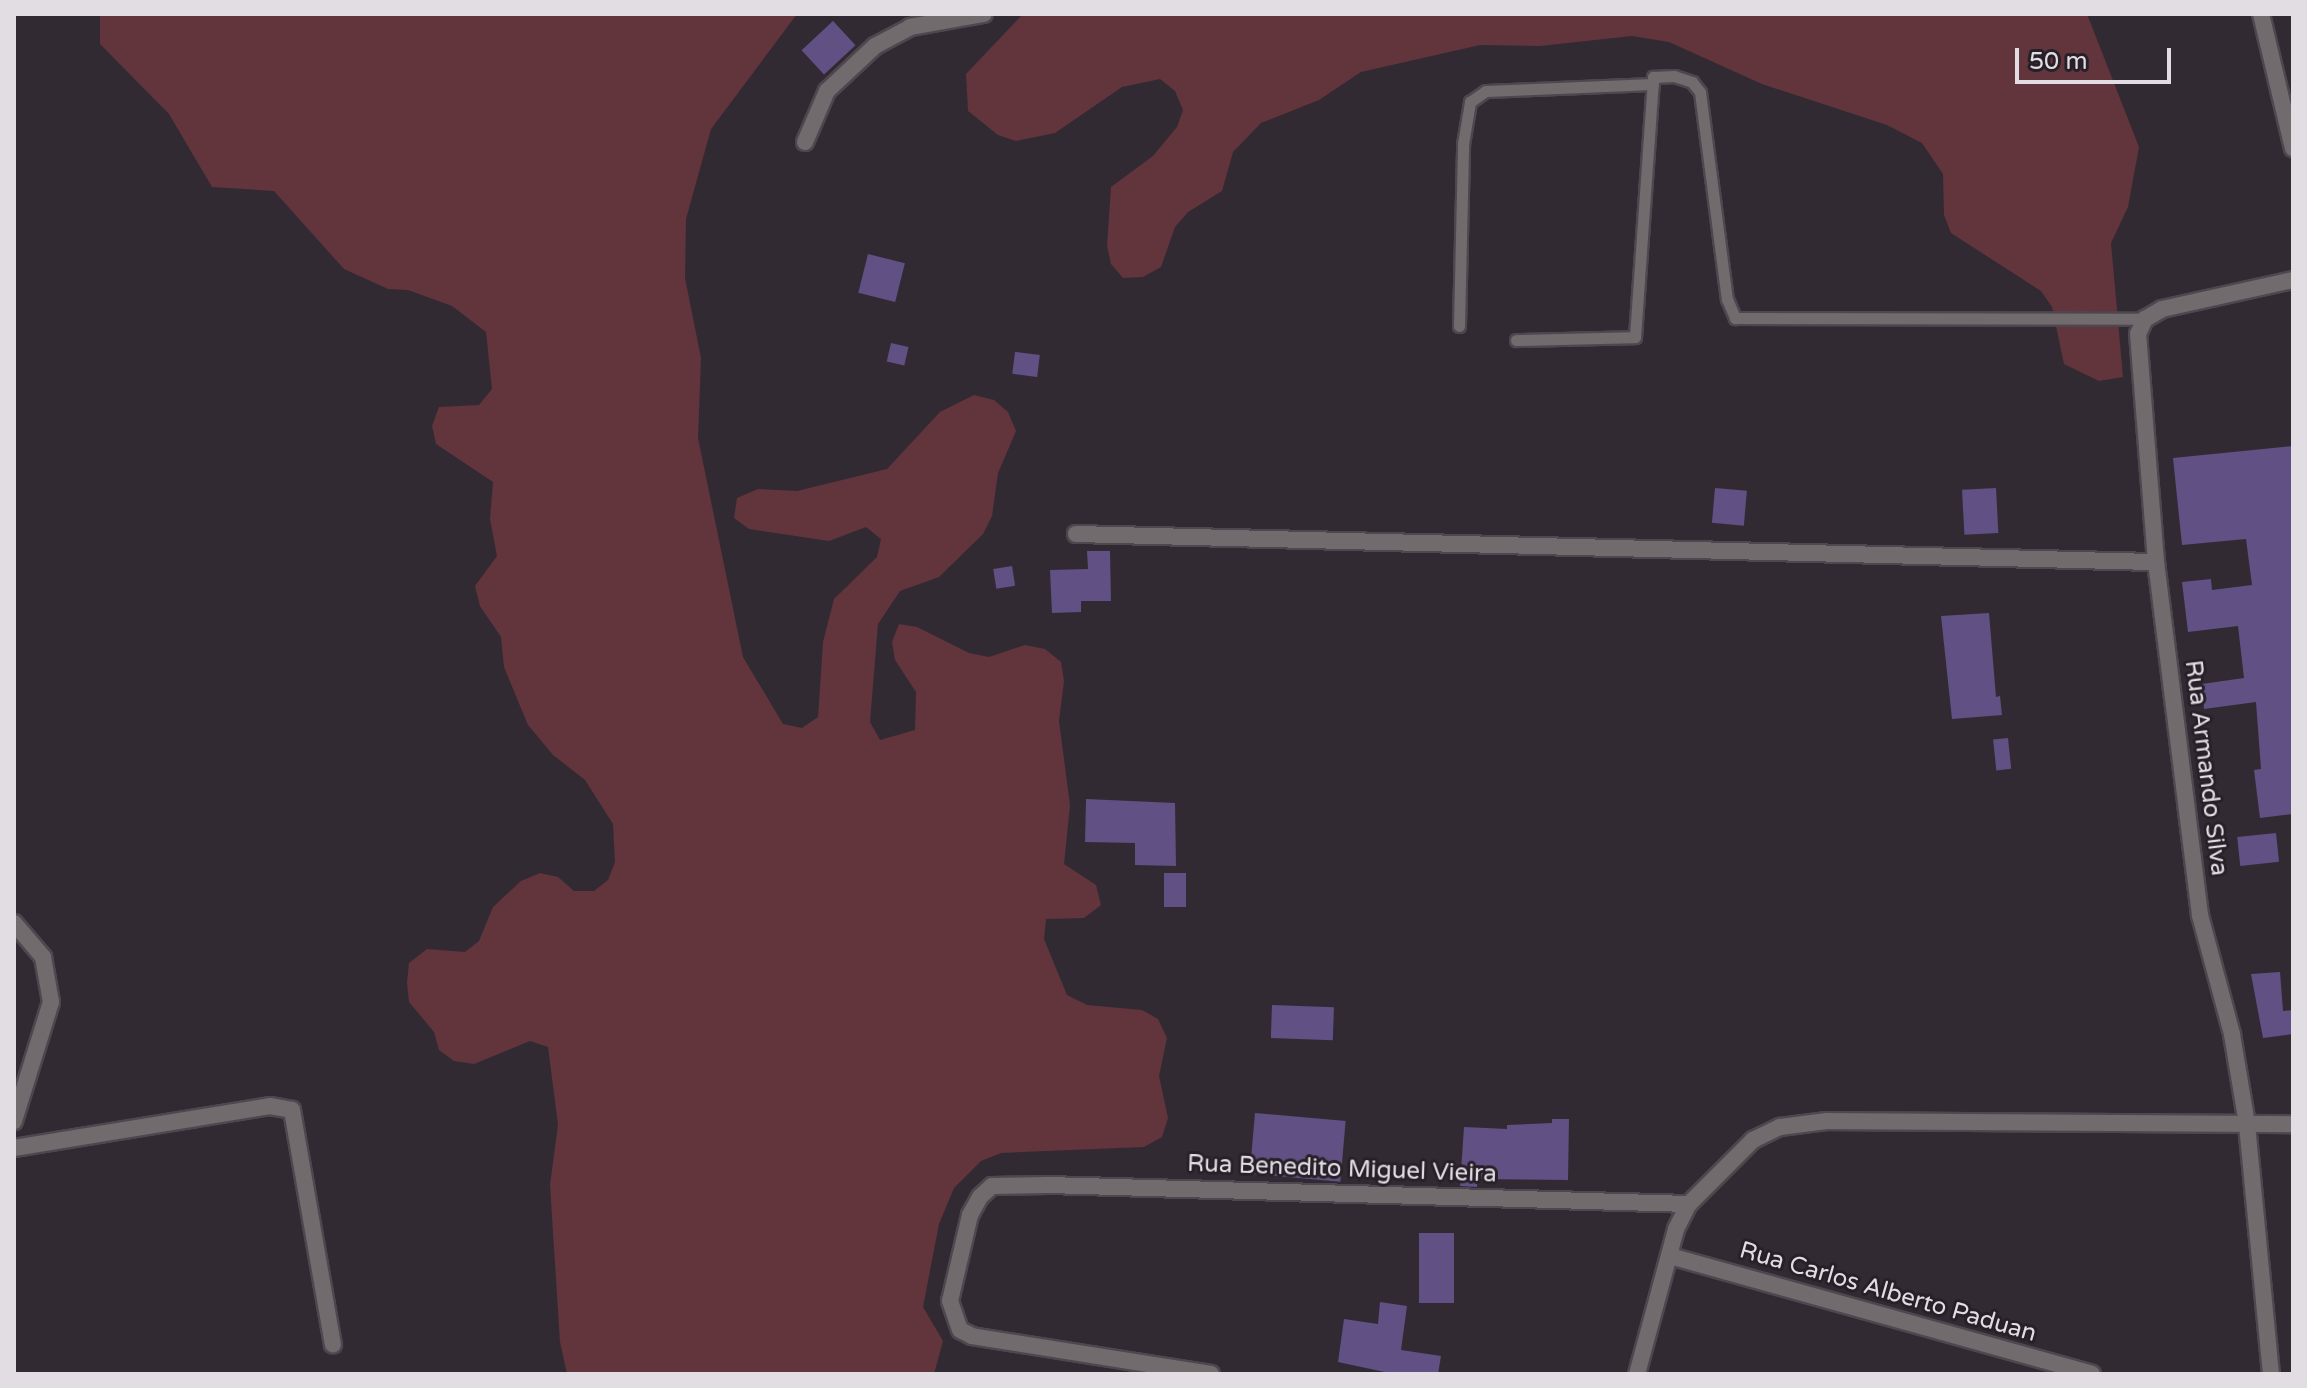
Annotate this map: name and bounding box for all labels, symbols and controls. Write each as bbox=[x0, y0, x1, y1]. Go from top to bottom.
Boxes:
scale bar bbox=[2019, 32, 2175, 82]
text: 50 m bbox=[2029, 47, 2087, 76]
street label: Rua Armando Silva bbox=[2178, 659, 2234, 877]
street label: Rua Benedito Miguel Vieira bbox=[1187, 1149, 1497, 1189]
street label: Rua Carlos Alberto Paduan bbox=[1736, 1236, 2040, 1348]

